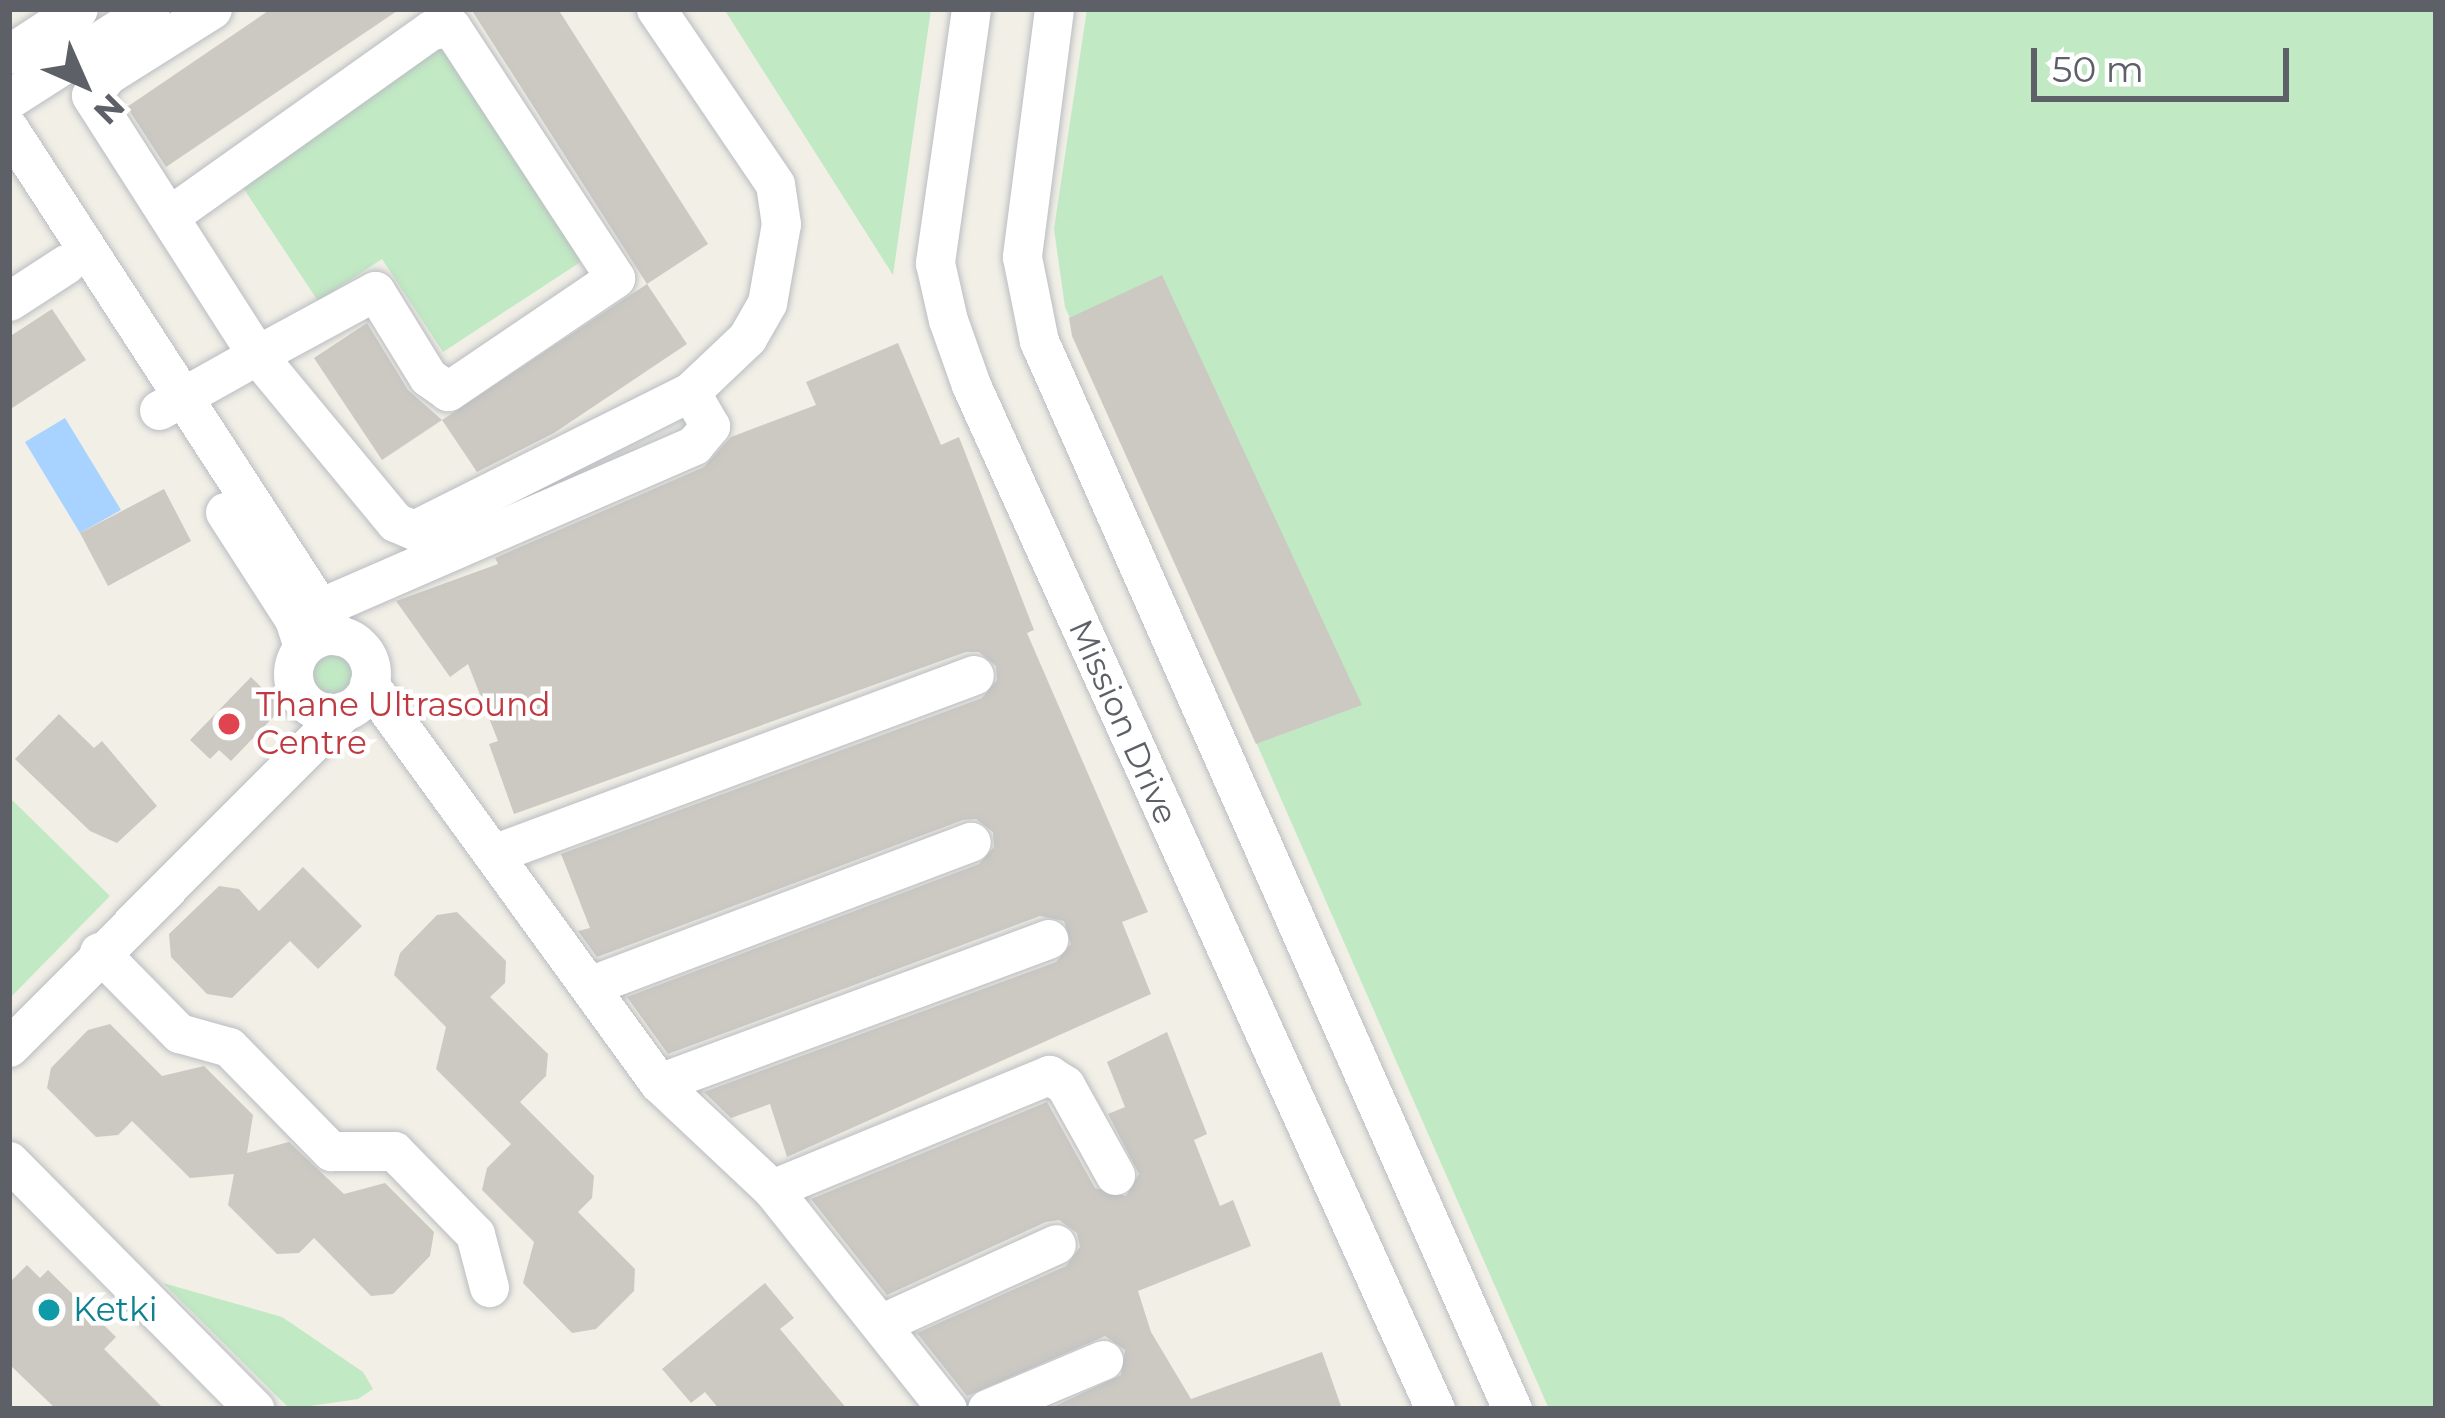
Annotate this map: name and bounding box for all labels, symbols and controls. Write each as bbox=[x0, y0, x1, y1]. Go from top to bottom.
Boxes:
north arrow bbox=[24, 24, 144, 144]
scale bar bbox=[2037, 24, 2295, 98]
text: 50 m bbox=[2052, 47, 2144, 91]
text: N bbox=[86, 86, 133, 133]
street label: Mission Drive bbox=[1060, 614, 1186, 830]
place label: Thane Ultrasound Centre bbox=[256, 685, 551, 763]
marker: Thane Ultrasound Centre bbox=[213, 708, 245, 740]
place label: Ketki bbox=[73, 1290, 158, 1330]
marker: Ketki bbox=[36, 1297, 62, 1323]

